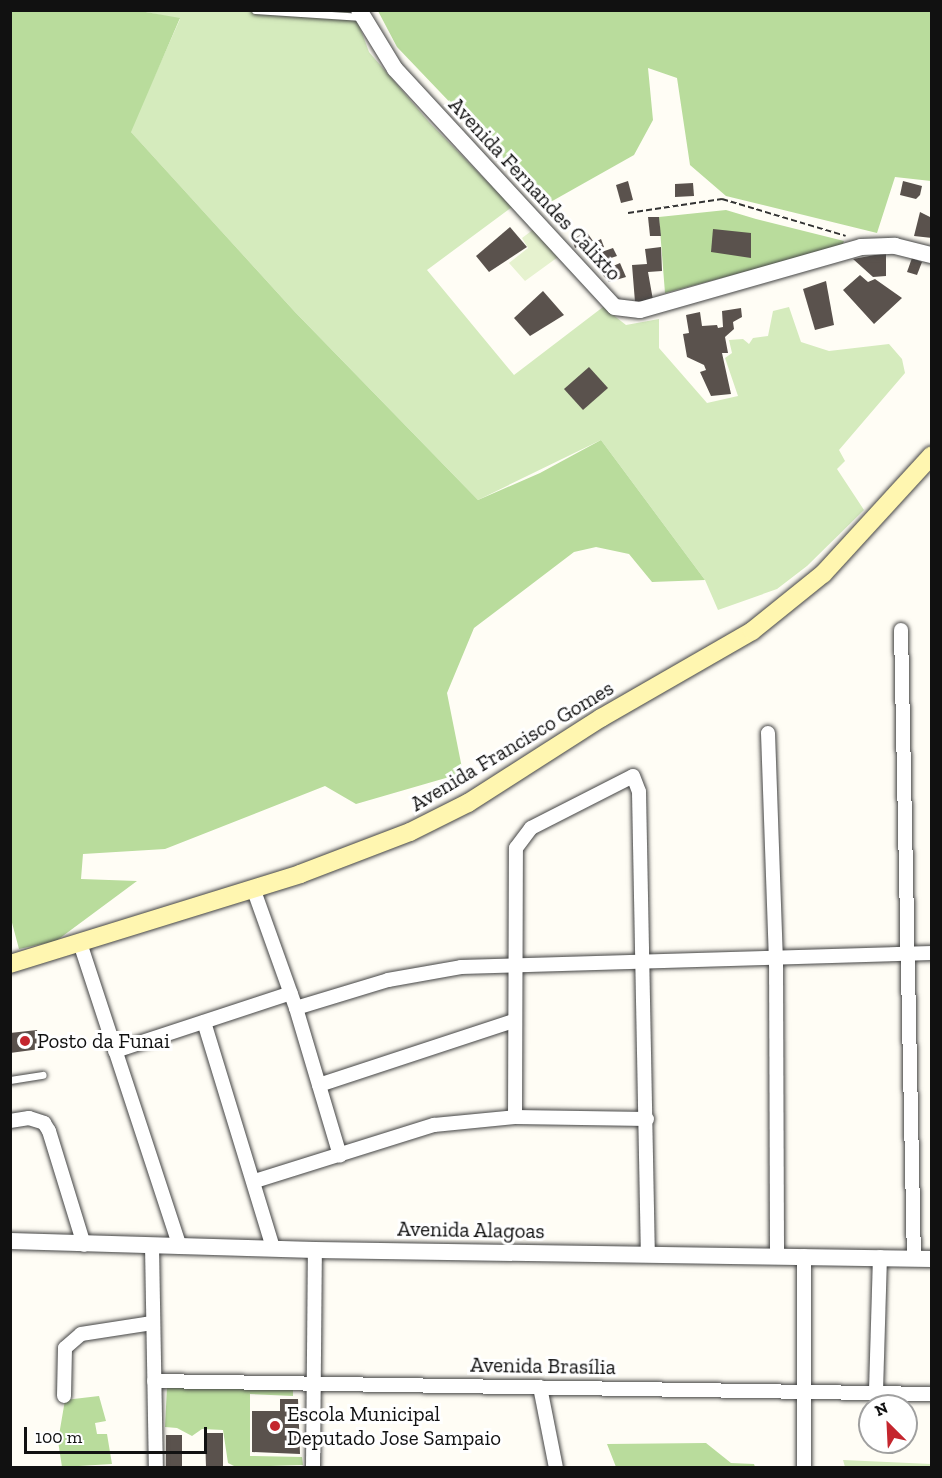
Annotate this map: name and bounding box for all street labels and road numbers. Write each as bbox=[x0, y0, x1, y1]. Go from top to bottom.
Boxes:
street label: Avenida Fernandes Calixto bbox=[444, 92, 626, 286]
street label: Avenida Francisco Gomes bbox=[406, 675, 618, 817]
street label: Avenida Alagoas bbox=[397, 1216, 545, 1244]
street label: Avenida Brasília bbox=[470, 1352, 616, 1380]

